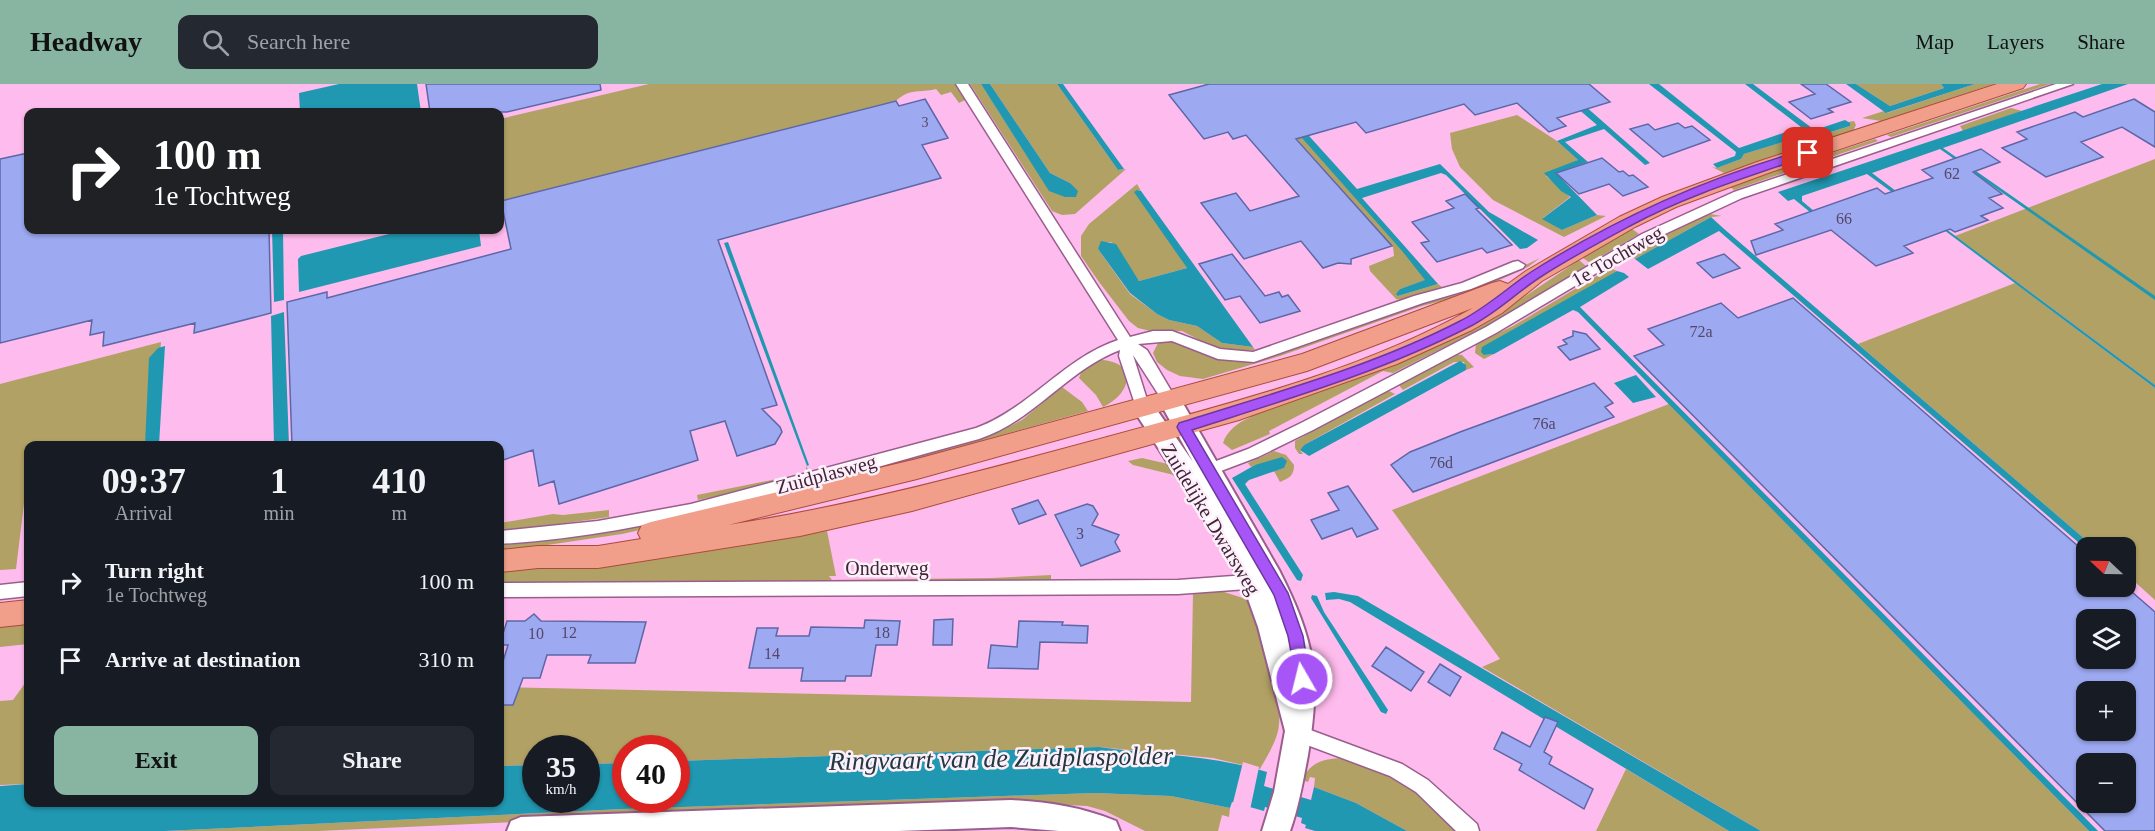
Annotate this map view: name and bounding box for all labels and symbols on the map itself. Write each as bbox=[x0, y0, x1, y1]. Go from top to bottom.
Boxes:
house number: 3 bbox=[922, 115, 929, 130]
pin bbox=[1782, 127, 1833, 178]
house number: 62 bbox=[1944, 165, 1960, 182]
house number: 66 bbox=[1836, 210, 1852, 227]
street label: 1e Tochtweg bbox=[1567, 221, 1667, 292]
house number: 72a bbox=[1689, 323, 1713, 340]
house number: 76a bbox=[1532, 415, 1556, 432]
street label: Zuidelijke Dwarsweg bbox=[1156, 439, 1265, 599]
street label: Zuidplasweg bbox=[773, 450, 879, 499]
house number: 76d bbox=[1429, 454, 1453, 471]
house number: 3 bbox=[1076, 525, 1084, 542]
north arrow bbox=[2076, 537, 2136, 597]
street label: Onderweg bbox=[845, 557, 929, 580]
house number: 12 bbox=[561, 624, 577, 641]
house number: 18 bbox=[874, 624, 890, 641]
house number: 10 bbox=[528, 625, 544, 642]
house number: 14 bbox=[764, 645, 780, 662]
position arrow bbox=[1270, 647, 1334, 711]
speed limit sign: 40 bbox=[612, 735, 690, 813]
water label: Ringvaart van de Zuidplaspolder bbox=[828, 741, 1174, 776]

